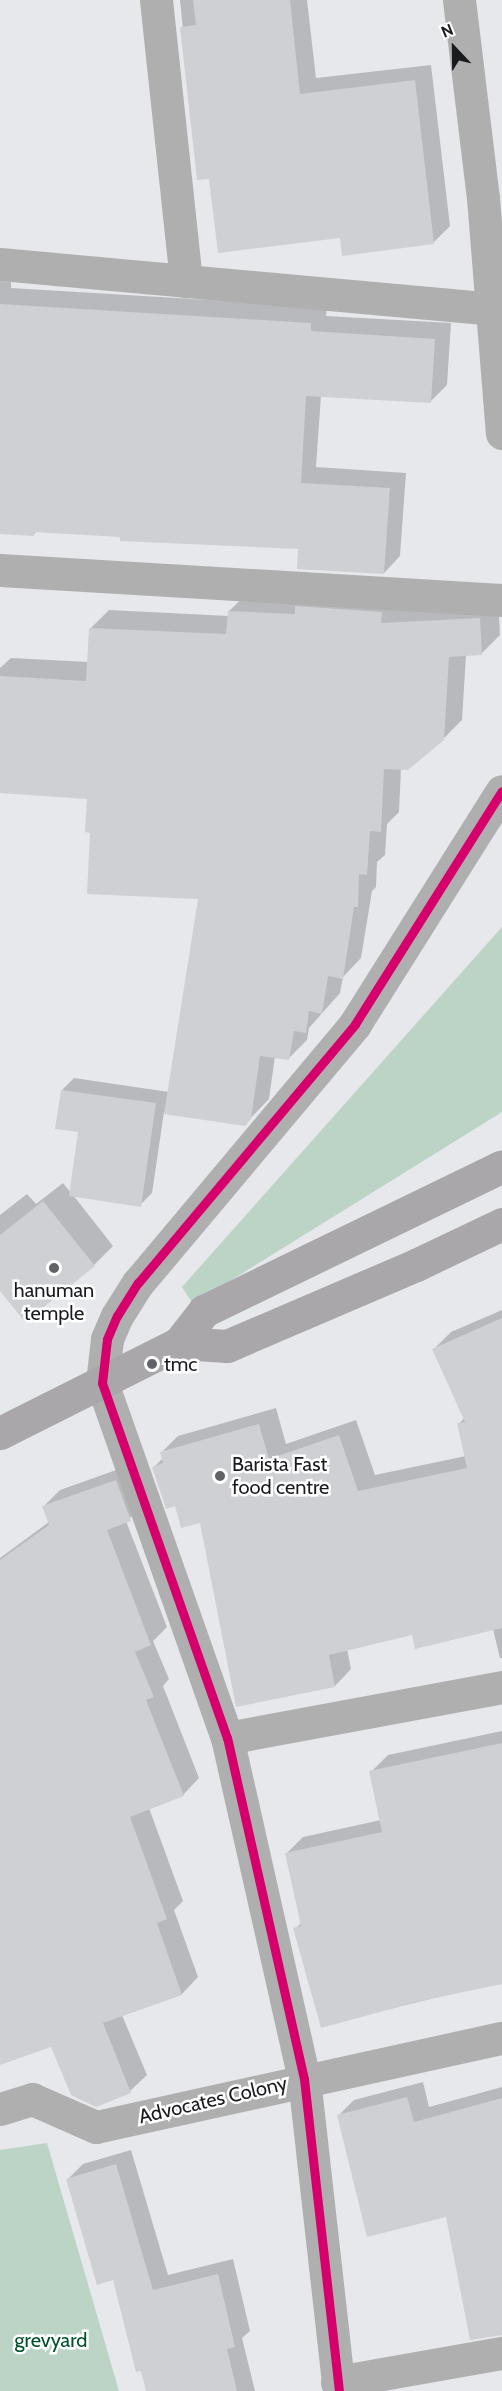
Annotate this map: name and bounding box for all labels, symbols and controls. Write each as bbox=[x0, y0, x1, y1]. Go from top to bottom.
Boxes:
north arrow bbox=[424, 18, 484, 78]
text: N bbox=[438, 20, 456, 42]
marker: hanuman temple bbox=[47, 1261, 61, 1275]
place label: hanuman temple bbox=[14, 1278, 94, 1325]
place label: tmc bbox=[164, 1352, 197, 1376]
marker: tmc bbox=[145, 1357, 159, 1371]
place label: Barista Fast food centre bbox=[232, 1452, 329, 1499]
marker: Barista Fast food centre bbox=[213, 1469, 227, 1483]
street label: Advocates Colony bbox=[136, 2071, 290, 2129]
park label: grevyard bbox=[15, 2328, 87, 2352]

